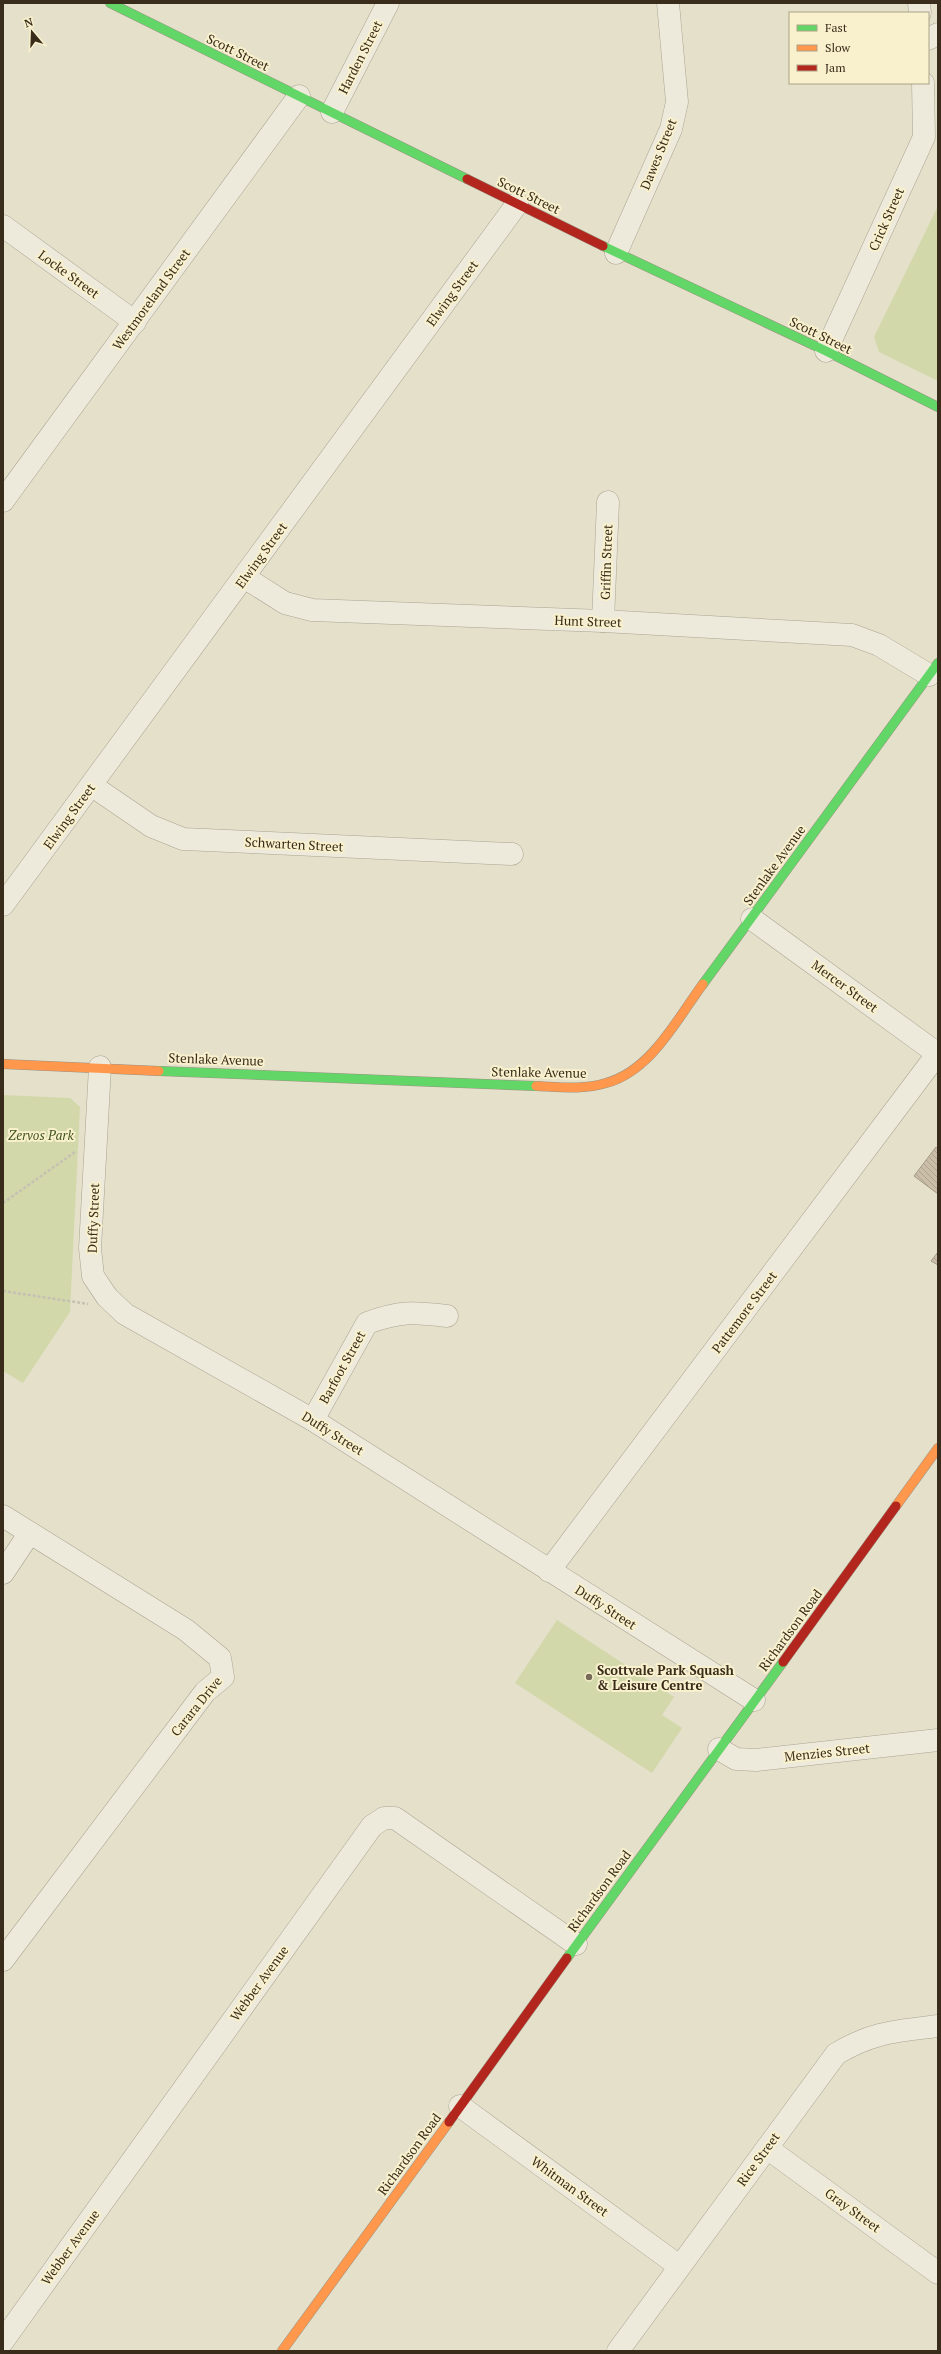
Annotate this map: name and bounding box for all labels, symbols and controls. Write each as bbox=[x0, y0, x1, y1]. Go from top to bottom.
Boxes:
north arrow bbox=[12, 12, 52, 52]
legend bbox=[789, 12, 929, 84]
text: N bbox=[23, 14, 36, 31]
street label: Harden Street bbox=[334, 17, 386, 97]
text: Fast bbox=[825, 20, 848, 35]
street label: Scott Street bbox=[204, 29, 272, 75]
text: Slow bbox=[825, 40, 851, 55]
text: Jam bbox=[825, 60, 846, 75]
street label: Dawes Street bbox=[636, 116, 680, 192]
street label: Scott Street bbox=[495, 172, 563, 218]
street label: Crick Street bbox=[864, 184, 908, 254]
street label: Westmoreland Street bbox=[108, 244, 194, 353]
street label: Locke Street bbox=[35, 246, 103, 302]
street label: Elwing Street bbox=[422, 256, 482, 330]
street label: Scott Street bbox=[787, 312, 855, 358]
street label: Elwing Street bbox=[231, 518, 291, 592]
street label: Griffin Street bbox=[596, 524, 616, 600]
street label: Hunt Street bbox=[554, 611, 622, 631]
street label: Elwing Street bbox=[39, 779, 99, 853]
street label: Stenlake Avenue bbox=[739, 821, 809, 909]
street label: Schwarten Street bbox=[244, 832, 344, 856]
street label: Mercer Street bbox=[808, 956, 882, 1016]
street label: Stenlake Avenue bbox=[168, 1048, 264, 1070]
street label: Stenlake Avenue bbox=[491, 1062, 587, 1082]
park label: Zervos Park bbox=[8, 1126, 74, 1144]
street label: Duffy Street bbox=[83, 1183, 103, 1253]
street label: Pattemore Street bbox=[707, 1267, 781, 1357]
street label: Barfoot Street bbox=[315, 1327, 370, 1407]
street label: Duffy Street bbox=[299, 1407, 368, 1459]
street label: Duffy Street bbox=[572, 1580, 640, 1634]
street label: Richardson Road bbox=[754, 1585, 826, 1675]
place label: Scottvale Park Squash & Leisure Centre bbox=[597, 1661, 735, 1694]
street label: Carara Drive bbox=[166, 1672, 226, 1740]
marker: Scottvale Park Squash & Leisure Centre bbox=[584, 1672, 594, 1682]
street label: Menzies Street bbox=[783, 1739, 871, 1765]
street label: Richardson Road bbox=[563, 1846, 635, 1936]
street label: Webber Avenue bbox=[226, 1942, 292, 2024]
street label: Richardson Road bbox=[373, 2109, 445, 2199]
street label: Rice Street bbox=[732, 2128, 784, 2190]
street label: Whitman Street bbox=[528, 2152, 613, 2220]
street label: Gray Street bbox=[821, 2184, 885, 2236]
street label: Webber Avenue bbox=[37, 2206, 103, 2288]

